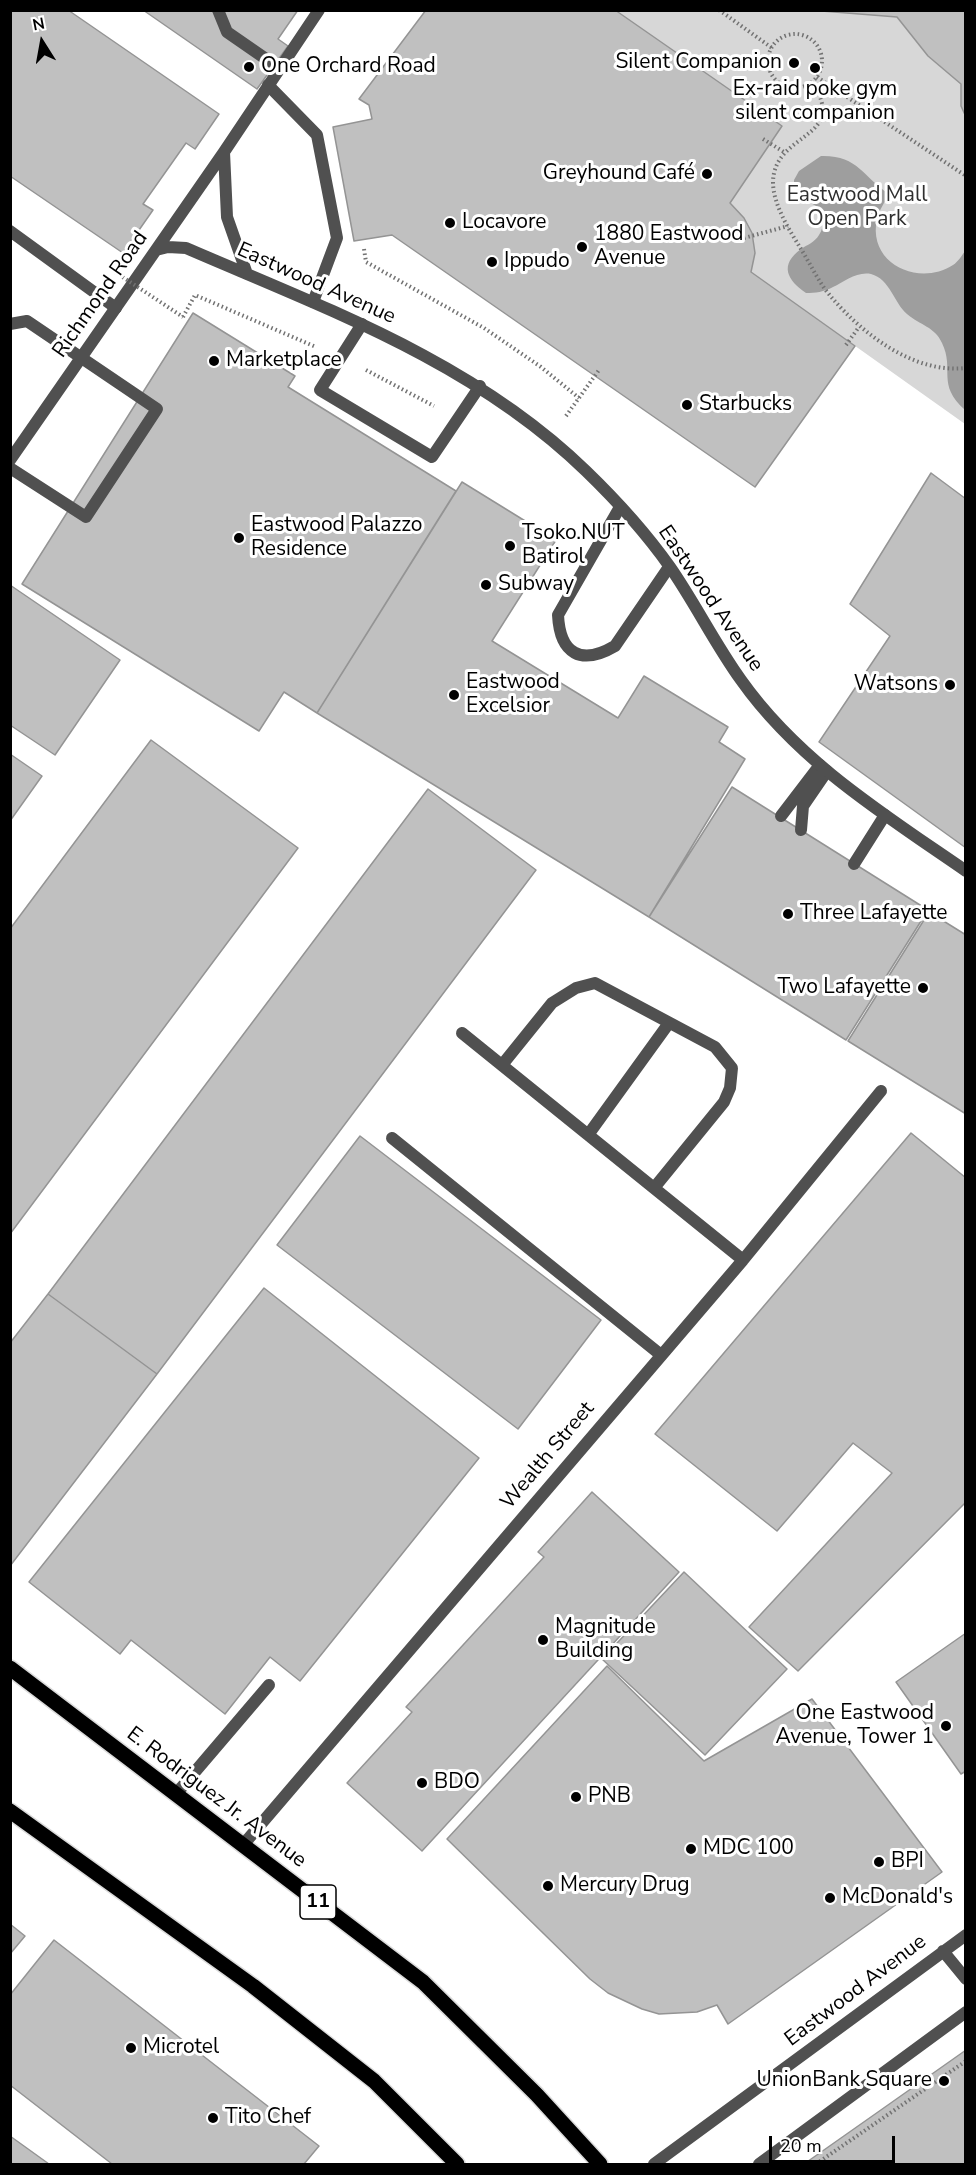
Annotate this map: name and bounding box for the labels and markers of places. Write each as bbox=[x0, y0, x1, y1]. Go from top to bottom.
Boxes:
place label: Silent Companion bbox=[615, 50, 782, 76]
place label: One Orchard Road bbox=[261, 54, 436, 80]
marker: Silent Companion bbox=[787, 56, 801, 70]
marker: One Orchard Road bbox=[242, 60, 256, 74]
marker: Ex-raid poke gym silent companion bbox=[808, 61, 822, 75]
place label: Ex-raid poke gym silent companion bbox=[733, 77, 897, 127]
place label: Greyhound Café bbox=[543, 161, 695, 187]
marker: Greyhound Café bbox=[700, 167, 714, 181]
place label: Locavore bbox=[462, 210, 547, 236]
marker: Locavore bbox=[443, 216, 457, 230]
place label: 1880 Eastwood Avenue bbox=[594, 222, 744, 272]
marker: 1880 Eastwood Avenue bbox=[575, 240, 589, 254]
place label: Ippudo bbox=[504, 249, 570, 275]
marker: Ippudo bbox=[485, 255, 499, 269]
place label: Marketplace bbox=[226, 348, 342, 374]
marker: Marketplace bbox=[207, 354, 221, 368]
place label: Starbucks bbox=[699, 392, 792, 418]
marker: Starbucks bbox=[680, 398, 694, 412]
place label: Eastwood Palazzo Residence bbox=[251, 513, 422, 563]
place label: Tsoko.NUT Batirol bbox=[522, 521, 625, 571]
marker: Eastwood Palazzo Residence bbox=[232, 531, 246, 545]
marker: Tsoko.NUT Batirol bbox=[503, 539, 517, 553]
place label: Subway bbox=[498, 572, 574, 598]
marker: Subway bbox=[479, 578, 493, 592]
place label: Eastwood Excelsior bbox=[466, 670, 560, 720]
place label: Watsons bbox=[854, 672, 938, 698]
marker: Watsons bbox=[943, 678, 957, 692]
marker: Eastwood Excelsior bbox=[447, 688, 461, 702]
place label: Three Lafayette bbox=[800, 901, 947, 927]
marker: Three Lafayette bbox=[781, 907, 795, 921]
place label: Two Lafayette bbox=[777, 975, 911, 1001]
marker: Two Lafayette bbox=[916, 981, 930, 995]
place label: Magnitude Building bbox=[555, 1615, 656, 1665]
marker: Magnitude Building bbox=[536, 1633, 550, 1647]
place label: One Eastwood Avenue, Tower 1 bbox=[776, 1701, 934, 1751]
marker: One Eastwood Avenue, Tower 1 bbox=[939, 1719, 953, 1733]
place label: BDO bbox=[434, 1770, 480, 1796]
marker: BDO bbox=[415, 1776, 429, 1790]
place label: PNB bbox=[588, 1784, 631, 1810]
marker: PNB bbox=[569, 1790, 583, 1804]
place label: MDC 100 bbox=[703, 1836, 794, 1862]
marker: MDC 100 bbox=[684, 1842, 698, 1856]
place label: BPI bbox=[891, 1849, 924, 1875]
marker: BPI bbox=[872, 1855, 886, 1869]
place label: Mercury Drug bbox=[560, 1873, 690, 1899]
marker: Mercury Drug bbox=[541, 1879, 555, 1893]
place label: McDonald's bbox=[842, 1885, 953, 1911]
marker: McDonald's bbox=[823, 1891, 837, 1905]
place label: Microtel bbox=[143, 2035, 219, 2061]
marker: Microtel bbox=[124, 2041, 138, 2055]
place label: UnionBank Square bbox=[757, 2068, 932, 2094]
marker: UnionBank Square bbox=[937, 2074, 951, 2088]
place label: Tito Chef bbox=[225, 2105, 311, 2131]
marker: Tito Chef bbox=[206, 2111, 220, 2125]

